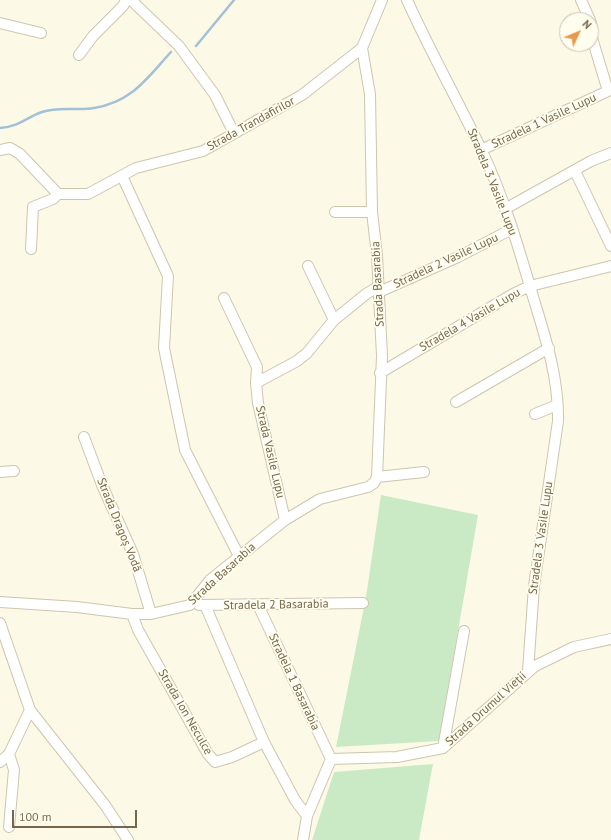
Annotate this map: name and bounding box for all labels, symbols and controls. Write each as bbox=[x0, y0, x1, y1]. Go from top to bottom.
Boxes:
north arrow bbox=[559, 12, 599, 52]
text: N bbox=[579, 17, 594, 32]
street label: Stradela 1 Vasile Lupu bbox=[489, 90, 599, 152]
street label: Strada Trandafirilor bbox=[205, 94, 297, 154]
street label: Stradela 3 Vasile Lupu bbox=[464, 126, 520, 238]
street label: Stradela 2 Vasile Lupu bbox=[391, 230, 501, 292]
street label: Strada Basarabia bbox=[369, 241, 387, 327]
street label: Stradela 4 Vasile Lupu bbox=[417, 285, 523, 355]
street label: Strada Vasile Lupu bbox=[252, 404, 288, 500]
street label: Strada Dragoș Vodă bbox=[94, 476, 144, 574]
street label: Stradela 3 Vasile Lupu bbox=[526, 481, 556, 595]
street label: Strada Basarabia bbox=[185, 540, 259, 608]
street label: Stradela 2 Basarabia bbox=[223, 597, 329, 613]
street label: Stradela 1 Basarabia bbox=[265, 631, 323, 733]
street label: Strada Ion Neculce bbox=[155, 667, 215, 757]
street label: Strada Drumul Vieții bbox=[443, 669, 529, 749]
scale bar bbox=[14, 802, 139, 828]
text: 100 m bbox=[19, 809, 52, 824]

